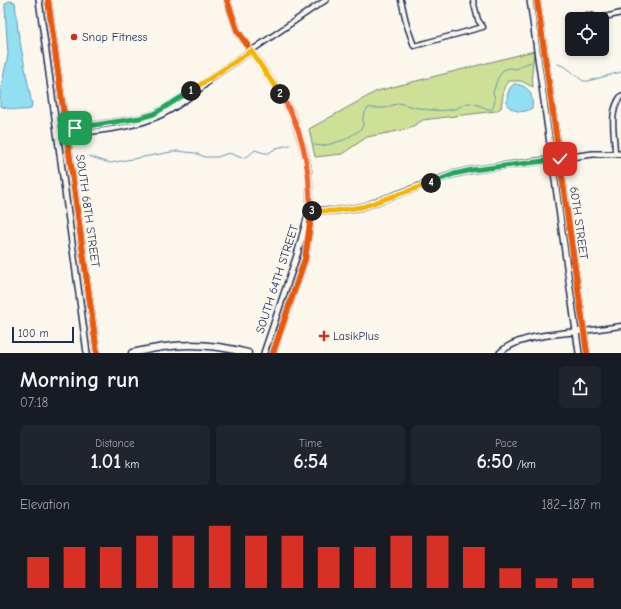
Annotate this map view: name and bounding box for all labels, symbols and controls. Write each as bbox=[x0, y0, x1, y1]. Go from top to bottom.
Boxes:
map controls bbox=[565, 12, 609, 56]
button: locate bbox=[565, 12, 609, 56]
place label: Snap Fitness bbox=[82, 30, 148, 44]
marker: Snap Fitness bbox=[69, 32, 79, 42]
pin: 1 bbox=[181, 81, 201, 101]
text: 1 bbox=[189, 84, 193, 97]
pin: 2 bbox=[270, 84, 290, 104]
text: 2 bbox=[277, 87, 283, 100]
pin bbox=[58, 111, 92, 145]
icon: arrive bbox=[64, 117, 86, 139]
pin bbox=[543, 142, 577, 176]
icon: check bbox=[549, 148, 571, 170]
street label: SOUTH 68TH STREET bbox=[73, 154, 103, 269]
pin: 4 bbox=[421, 173, 441, 193]
text: 4 bbox=[428, 176, 434, 189]
street label: 60TH STREET bbox=[567, 186, 591, 261]
pin: 3 bbox=[302, 201, 322, 221]
text: 3 bbox=[309, 204, 315, 217]
street label: SOUTH 64TH STREET bbox=[253, 222, 301, 335]
scale bar bbox=[12, 325, 74, 344]
text: 100 m bbox=[18, 327, 49, 340]
place label: LasikPlus bbox=[333, 329, 379, 343]
marker: LasikPlus bbox=[318, 330, 330, 342]
button: share bbox=[559, 366, 601, 408]
text: Morning run bbox=[20, 367, 139, 393]
text: 07:18 bbox=[20, 395, 48, 410]
text: Distance bbox=[95, 437, 135, 450]
text: Time bbox=[299, 437, 322, 450]
text: Pace bbox=[495, 437, 517, 450]
text: 1.01 bbox=[90, 450, 121, 473]
text: 6:54 bbox=[293, 450, 328, 473]
text: 6:50 bbox=[476, 450, 513, 473]
text: km bbox=[121, 458, 139, 471]
text: /km bbox=[513, 458, 536, 471]
text: Elevation bbox=[20, 497, 70, 512]
text: 182–187 m bbox=[541, 497, 601, 512]

